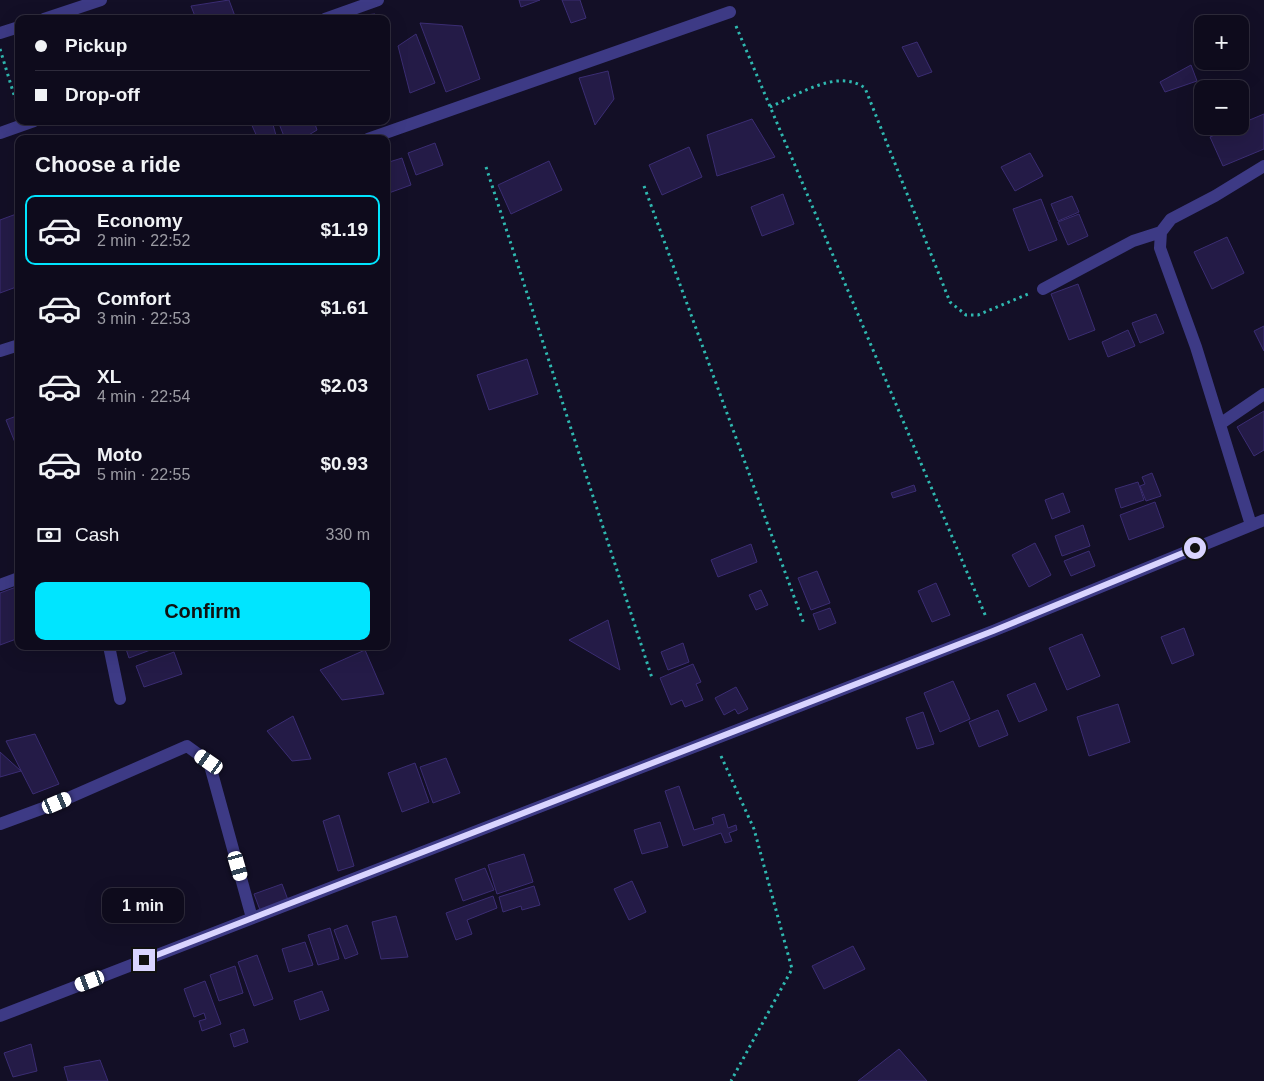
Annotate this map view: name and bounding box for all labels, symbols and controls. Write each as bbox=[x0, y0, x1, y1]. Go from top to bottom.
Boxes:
map controls bbox=[1194, 15, 1249, 135]
button: + bbox=[1194, 15, 1249, 70]
text: Pickup bbox=[65, 35, 127, 56]
button: − bbox=[1194, 80, 1249, 135]
text: Drop-off bbox=[65, 84, 140, 105]
text: Choose a ride bbox=[35, 152, 180, 177]
icon: car bbox=[37, 208, 82, 253]
text: Economy bbox=[97, 210, 183, 231]
text: $1.19 bbox=[320, 219, 368, 240]
text: 2 min · 22:52 bbox=[97, 232, 190, 249]
icon: car bbox=[37, 286, 82, 331]
text: Comfort bbox=[97, 288, 171, 309]
text: $1.61 bbox=[320, 297, 368, 318]
text: 3 min · 22:53 bbox=[97, 310, 190, 327]
icon: car bbox=[37, 364, 82, 409]
text: XL bbox=[97, 366, 121, 387]
text: $2.03 bbox=[320, 375, 368, 396]
text: 4 min · 22:54 bbox=[97, 388, 190, 405]
icon: car bbox=[37, 442, 82, 487]
text: Moto bbox=[97, 444, 142, 465]
text: $0.93 bbox=[320, 453, 368, 474]
text: 5 min · 22:55 bbox=[97, 466, 190, 483]
icon: cash bbox=[35, 521, 63, 549]
text: Cash bbox=[75, 524, 119, 545]
text: 330 m bbox=[326, 526, 370, 543]
route start bbox=[1184, 537, 1206, 559]
button: Confirm bbox=[35, 582, 370, 640]
car bbox=[192, 747, 225, 777]
car bbox=[40, 790, 73, 816]
car bbox=[226, 850, 249, 882]
callout: 1 min bbox=[103, 888, 185, 922]
text: 1 min bbox=[122, 897, 164, 914]
route end bbox=[133, 949, 155, 971]
car bbox=[73, 969, 106, 993]

